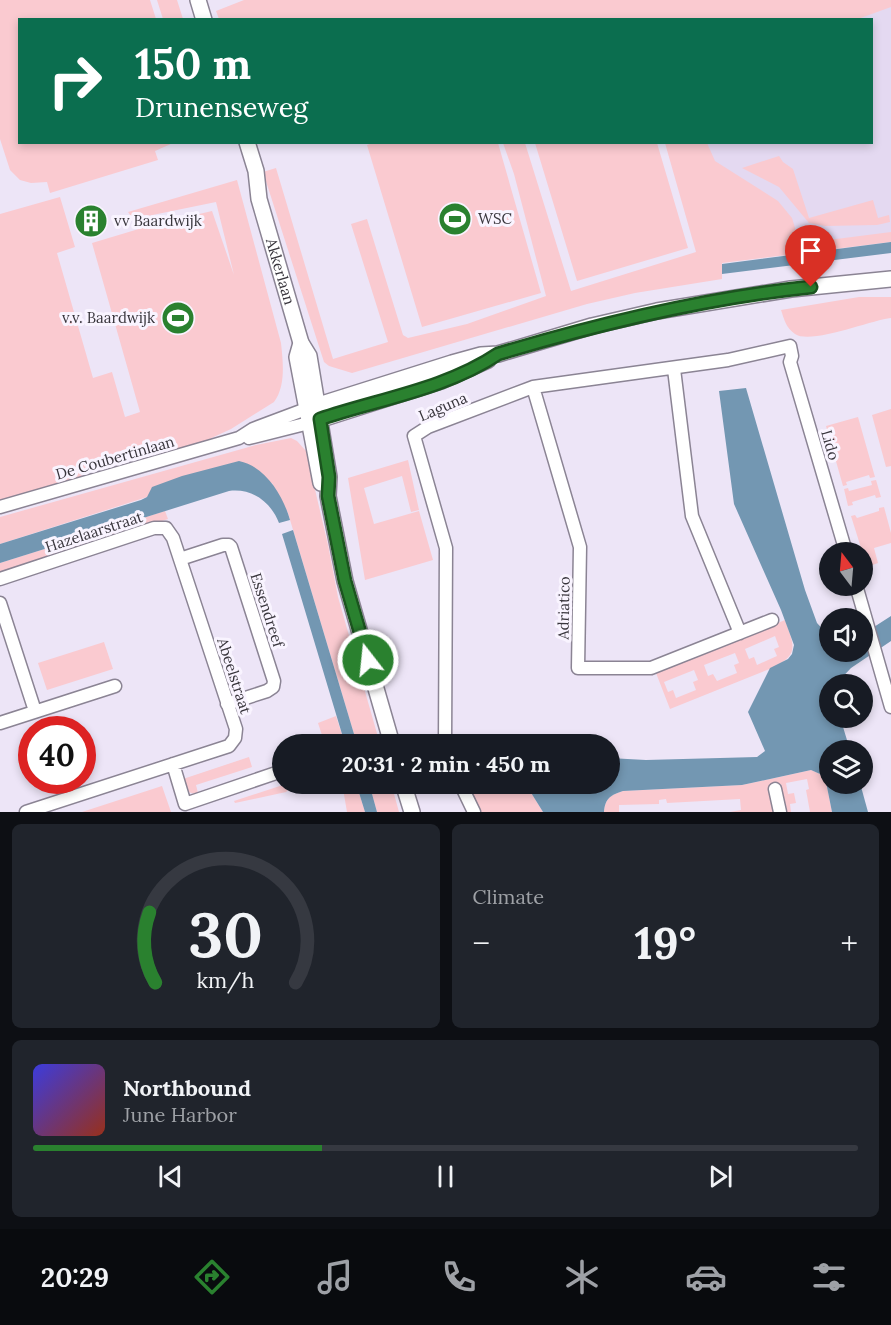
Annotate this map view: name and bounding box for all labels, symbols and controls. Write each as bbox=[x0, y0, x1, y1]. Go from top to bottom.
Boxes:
text: 150 m bbox=[135, 37, 251, 91]
icon: right bbox=[36, 42, 114, 120]
text: Drunenseweg bbox=[135, 90, 308, 124]
sports icon: WSC bbox=[437, 201, 473, 237]
building icon: vv Baardwijk bbox=[73, 203, 109, 239]
place label: WSC bbox=[478, 209, 512, 228]
place label: vv Baardwijk bbox=[114, 211, 202, 230]
pin bbox=[785, 225, 836, 287]
icon: arrive bbox=[794, 234, 827, 267]
street label: Akkerlaan bbox=[262, 235, 299, 307]
sports icon: v.v. Baardwijk bbox=[160, 300, 196, 336]
place label: v.v. Baardwijk bbox=[62, 308, 155, 327]
street label: Laguna bbox=[416, 388, 470, 425]
street label: Lido bbox=[817, 428, 844, 462]
street label: De Coubertinlaan bbox=[53, 431, 176, 484]
street label: Hazelaarstraat bbox=[43, 507, 145, 556]
north arrow bbox=[819, 542, 873, 596]
map controls bbox=[819, 542, 873, 794]
street label: Essendreef bbox=[247, 570, 289, 650]
street label: Adriatico bbox=[553, 576, 574, 641]
button: sound bbox=[819, 608, 873, 662]
position arrow bbox=[336, 628, 400, 692]
street label: Abeelstraat bbox=[213, 635, 256, 716]
button: search bbox=[819, 674, 873, 728]
speed limit sign: 40 bbox=[18, 716, 96, 794]
button: layers bbox=[819, 740, 873, 794]
text: 20:31 · 2 min · 450 m bbox=[342, 750, 550, 778]
text: Climate bbox=[473, 884, 544, 909]
text: 30 bbox=[188, 894, 263, 974]
text: 19° bbox=[635, 914, 696, 971]
text: − bbox=[473, 922, 490, 964]
text: + bbox=[840, 922, 858, 964]
text: km/h bbox=[197, 966, 255, 994]
text: Northbound bbox=[123, 1074, 251, 1102]
text: June Harbor bbox=[123, 1102, 237, 1127]
icon: previous bbox=[154, 1160, 187, 1193]
icon: pause bbox=[429, 1160, 462, 1193]
icon: next bbox=[704, 1160, 737, 1193]
icon: directions bbox=[191, 1256, 233, 1298]
icon: music bbox=[314, 1256, 356, 1298]
icon: phone bbox=[438, 1256, 480, 1298]
icon: climate bbox=[561, 1256, 603, 1298]
icon: car bbox=[685, 1256, 727, 1298]
icon: filters bbox=[808, 1256, 850, 1298]
text: 20:29 bbox=[41, 1260, 109, 1294]

